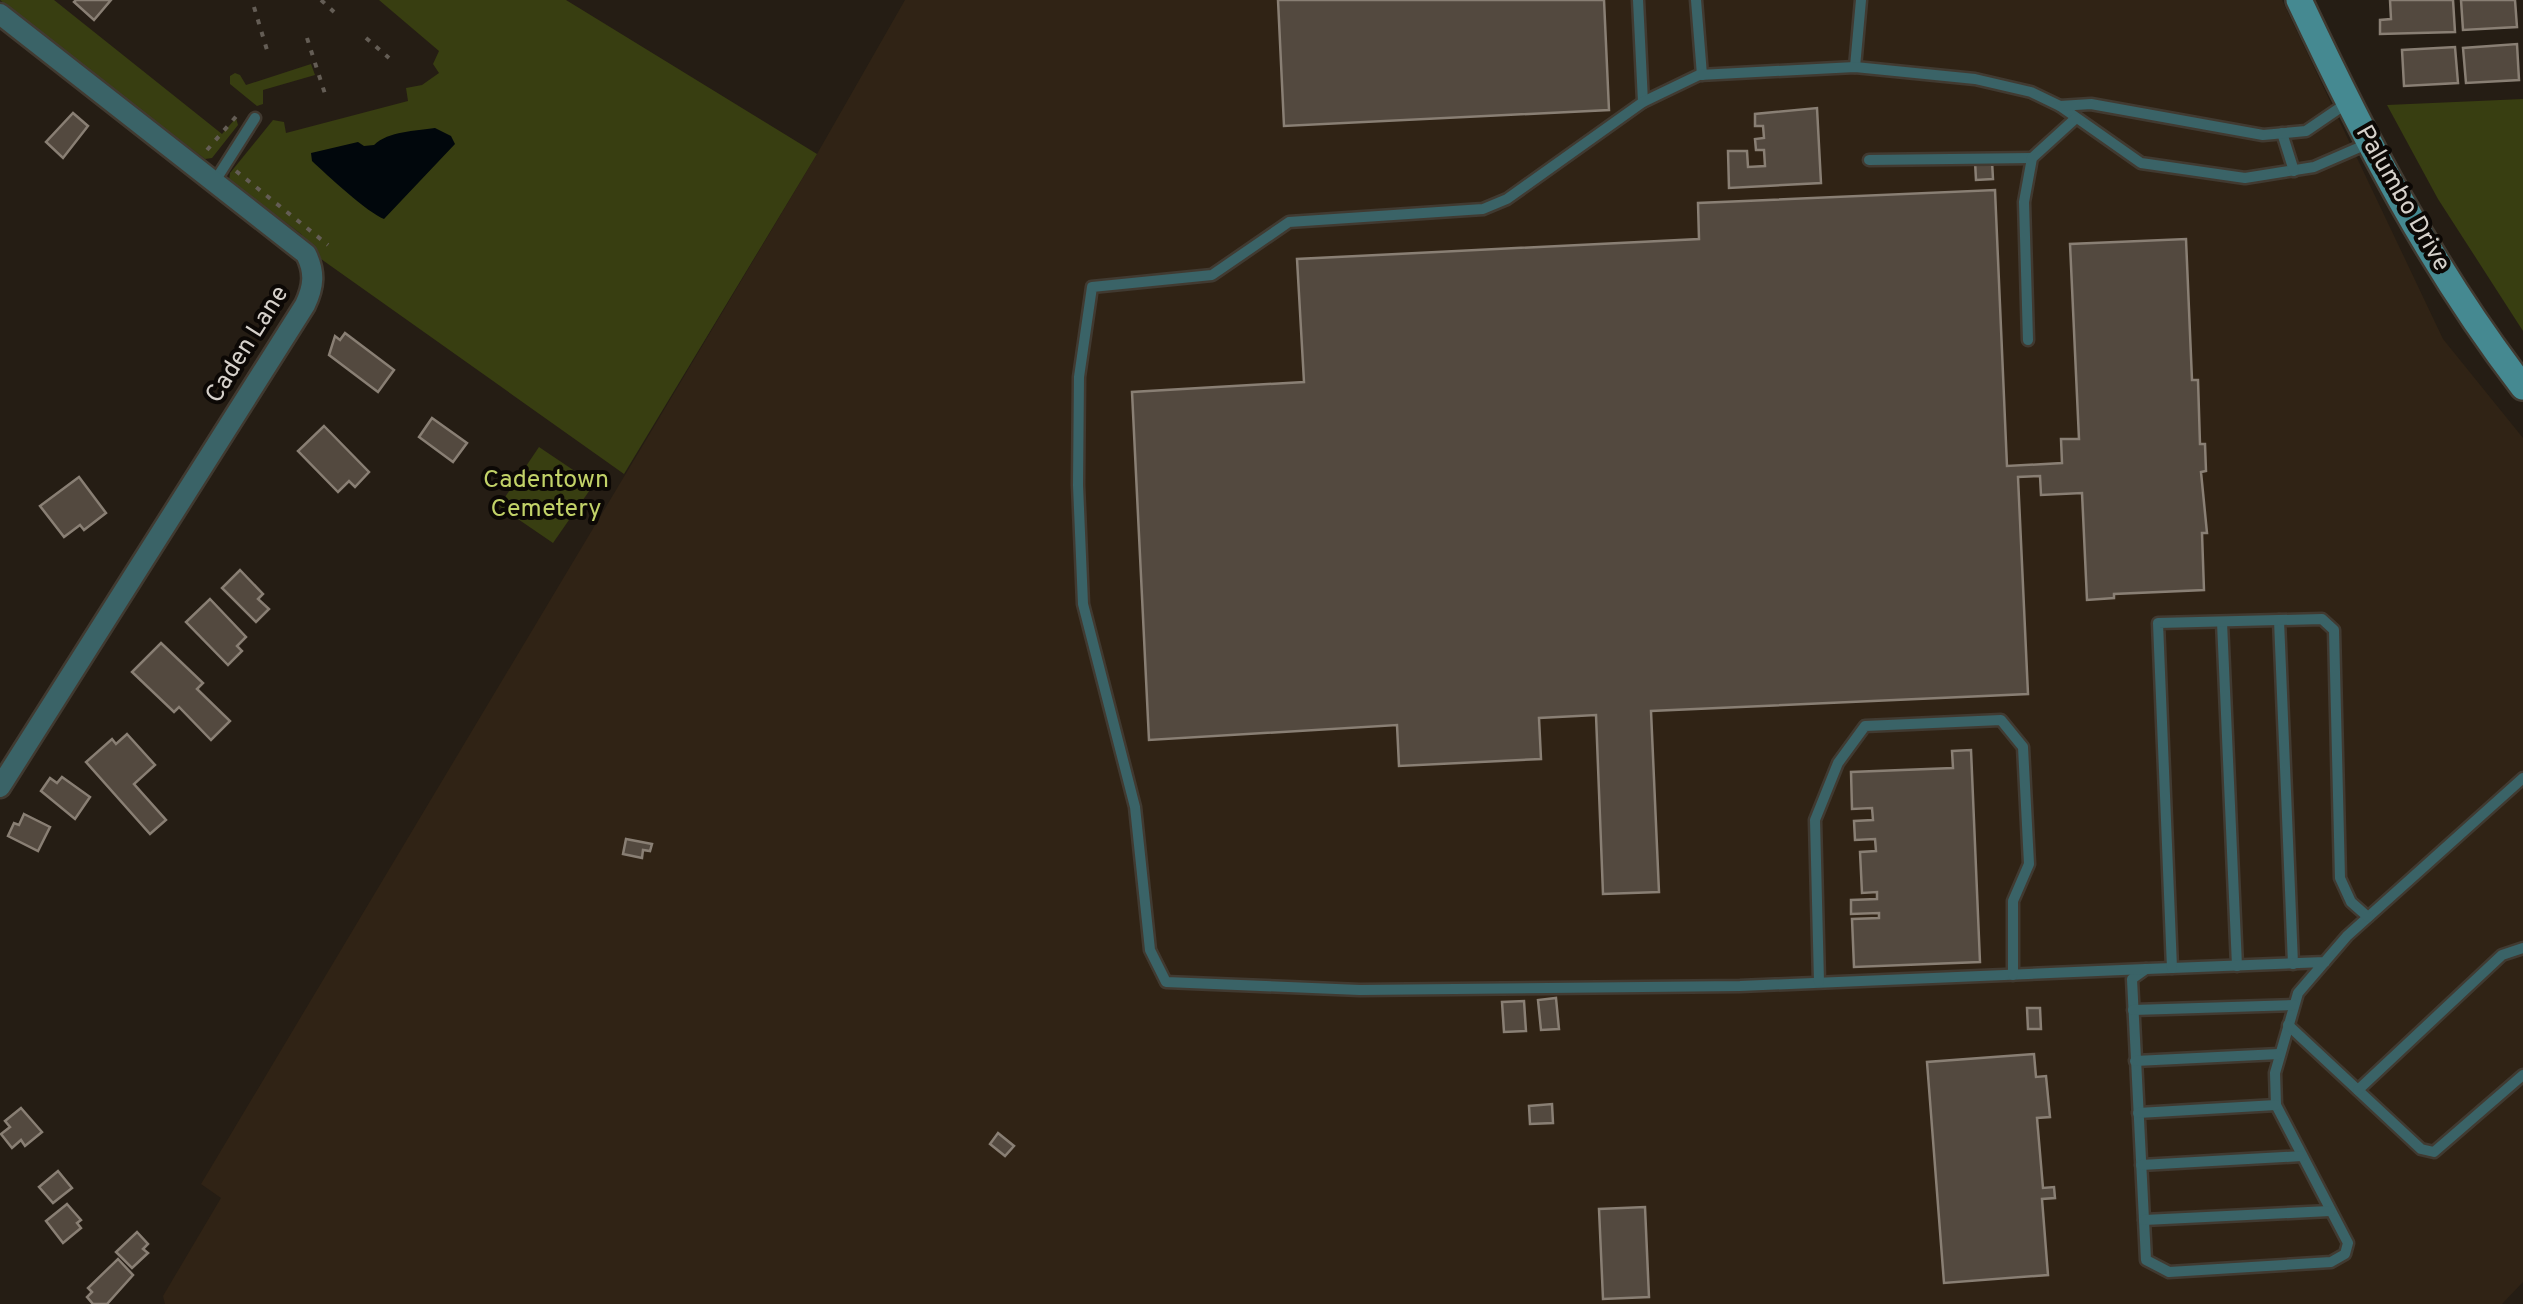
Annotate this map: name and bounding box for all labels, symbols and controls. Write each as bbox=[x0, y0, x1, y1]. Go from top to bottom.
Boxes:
street label: Palumbo Drive bbox=[2347, 120, 2457, 278]
street label: Caden Lane bbox=[199, 280, 297, 410]
park label: Cadentown Cemetery bbox=[483, 465, 609, 526]

